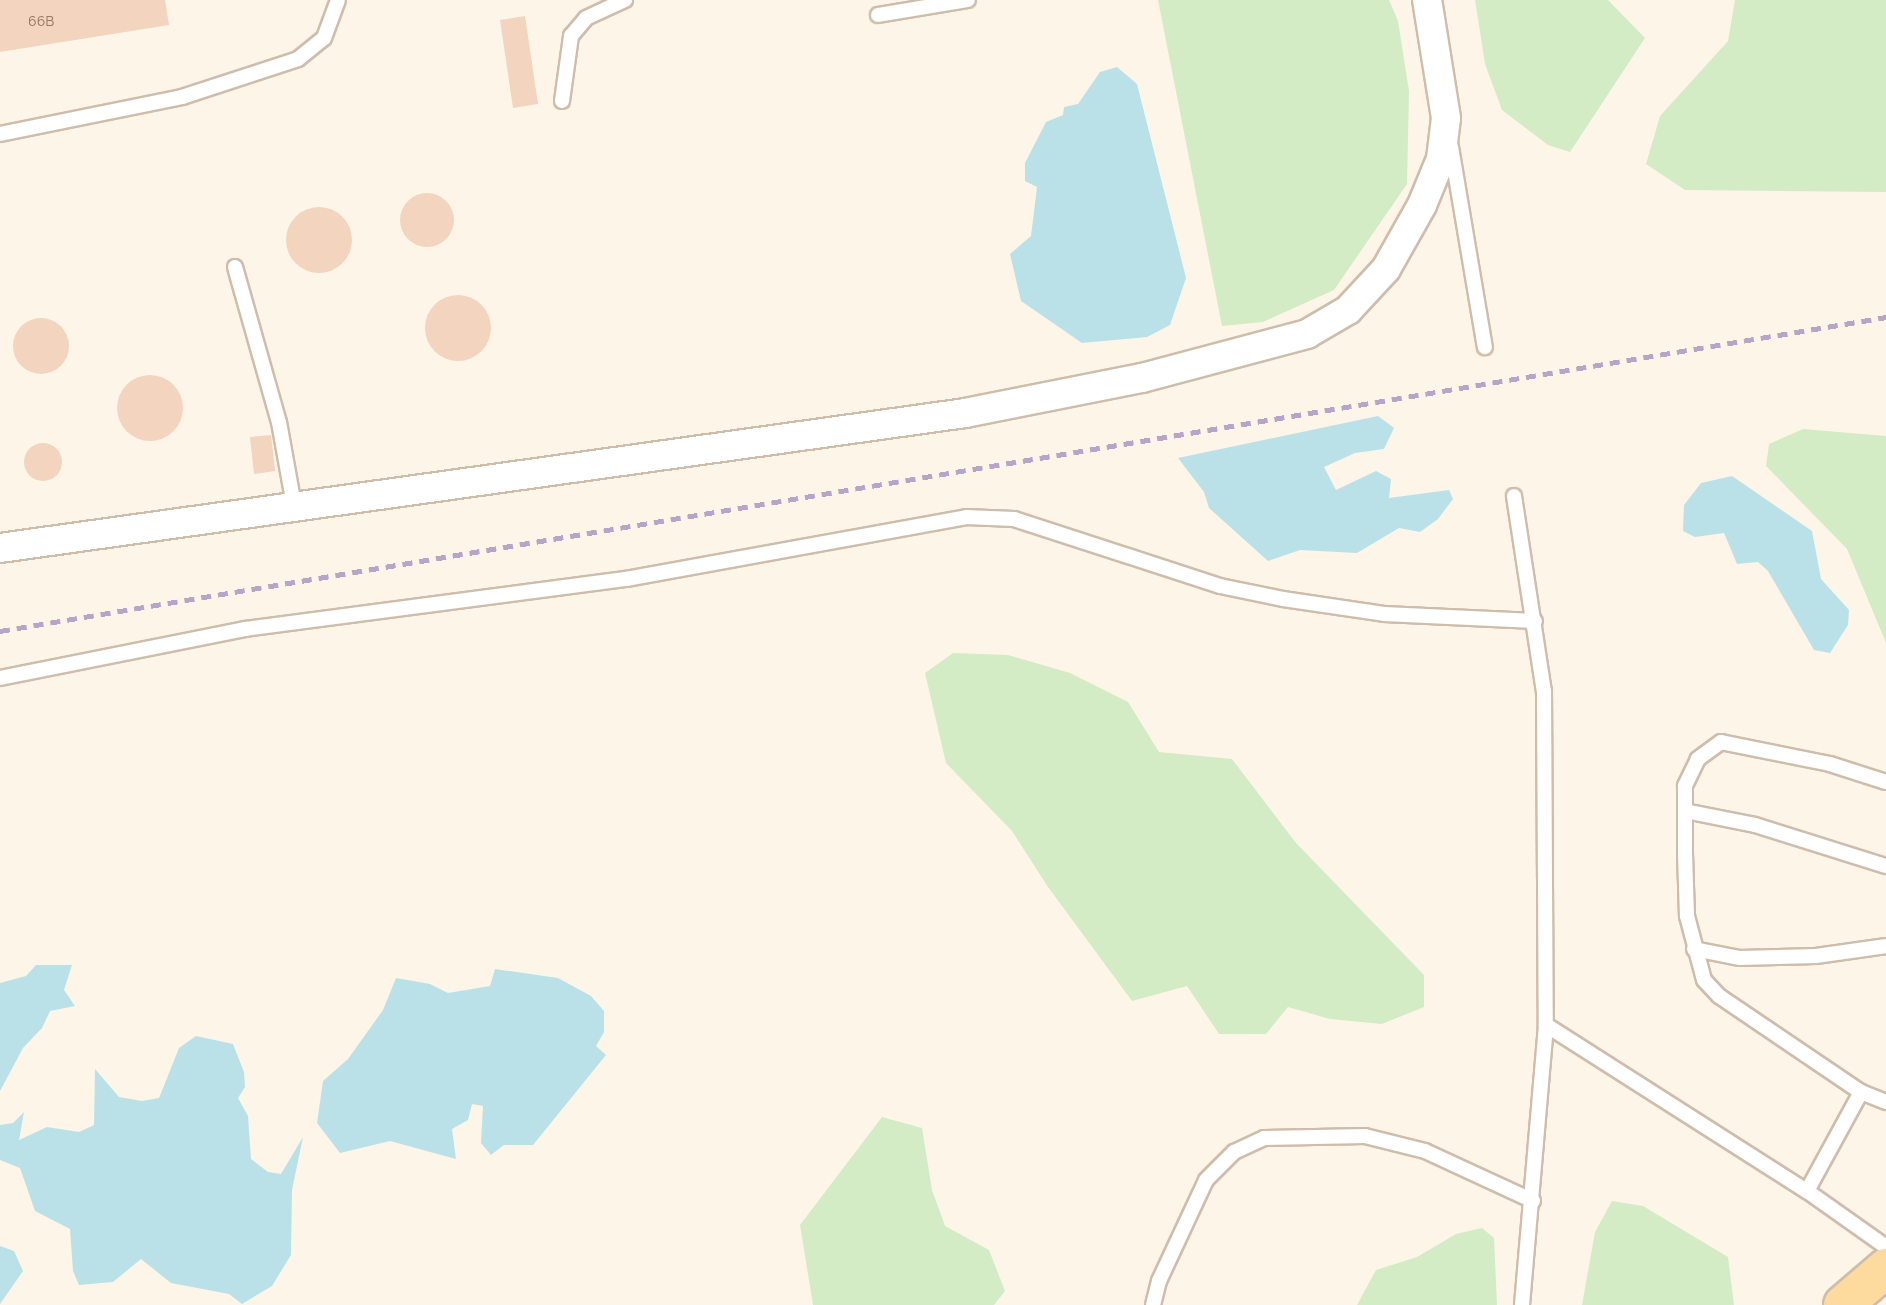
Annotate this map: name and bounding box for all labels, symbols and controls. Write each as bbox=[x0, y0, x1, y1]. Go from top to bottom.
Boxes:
house number: 66В bbox=[28, 13, 54, 29]

